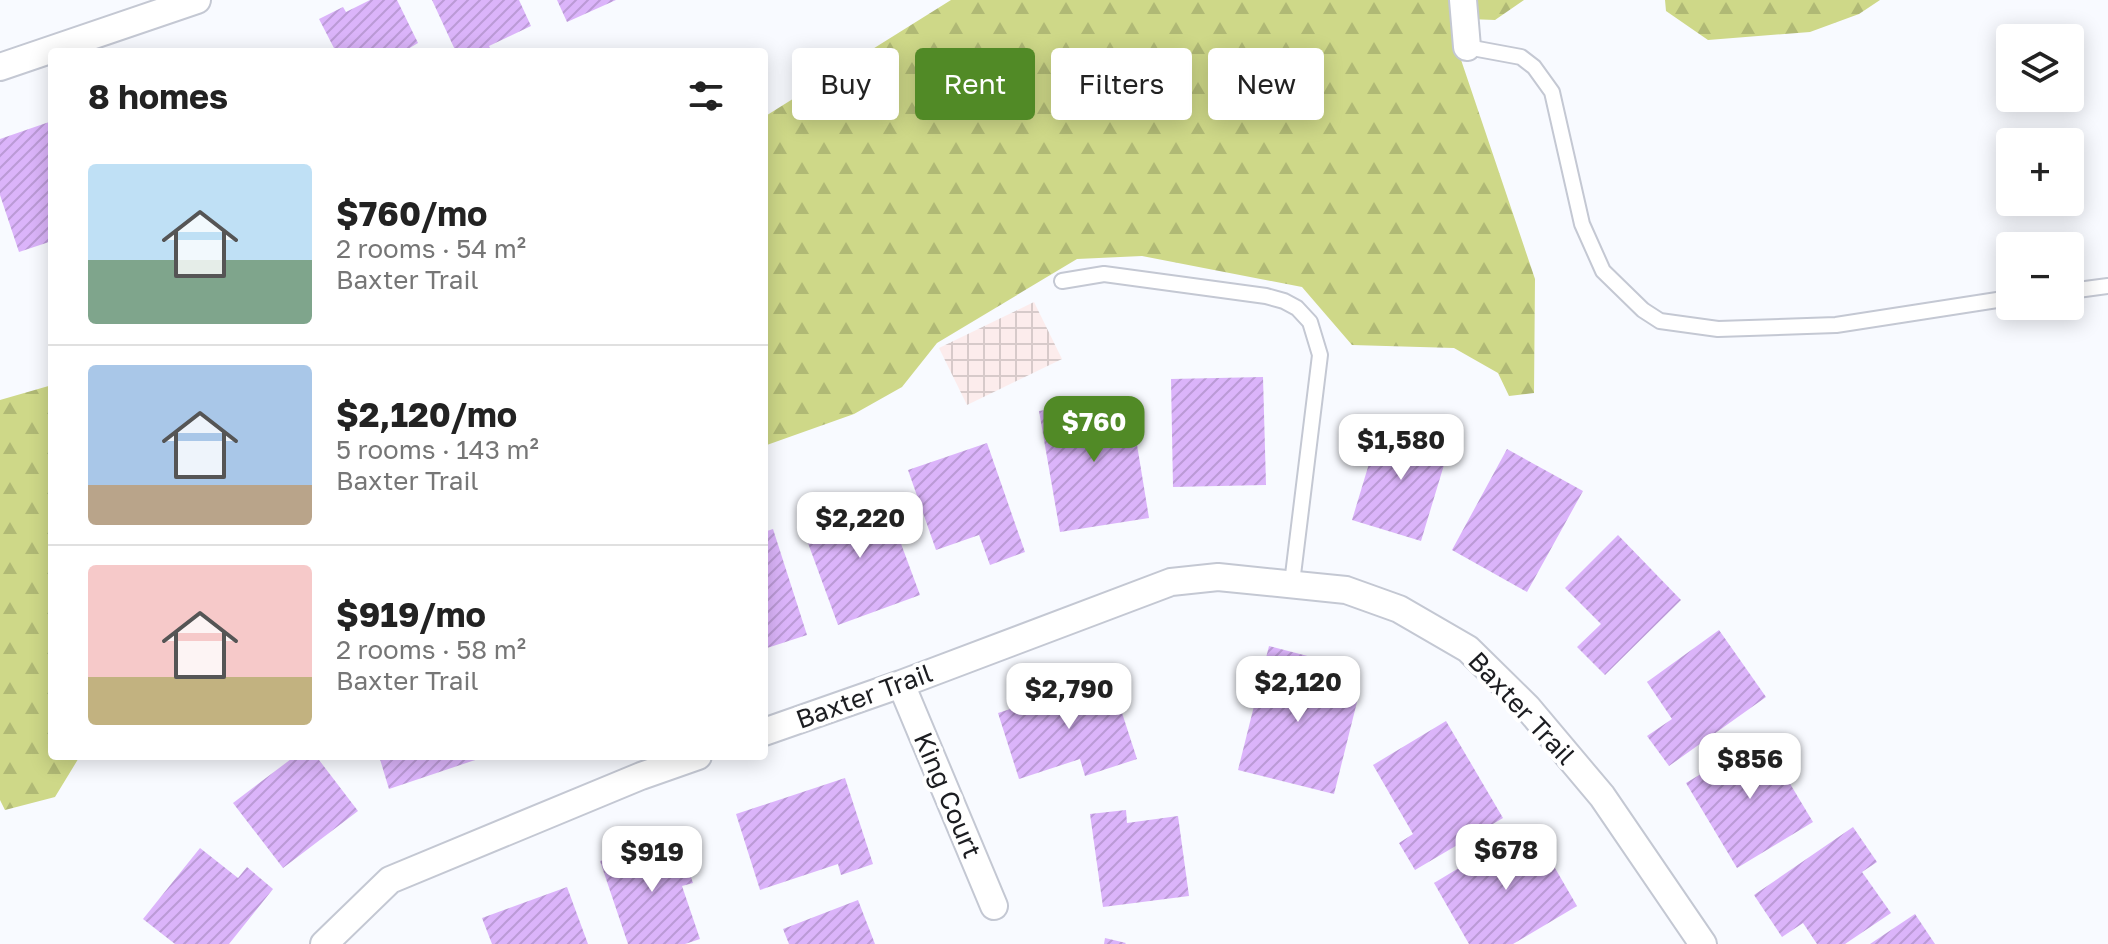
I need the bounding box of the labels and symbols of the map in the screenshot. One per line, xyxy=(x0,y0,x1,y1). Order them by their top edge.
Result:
pin: $760 xyxy=(1047,396,1141,464)
pin: $1,580 xyxy=(1336,414,1466,482)
pin: $2,220 xyxy=(795,492,925,560)
street label: Baxter Trail xyxy=(1462,645,1582,771)
pin: $2,120 xyxy=(1233,656,1363,724)
street label: Baxter Trail xyxy=(792,657,936,735)
pin: $2,790 xyxy=(1004,663,1134,731)
street label: King Court xyxy=(908,728,988,862)
pin: $856 xyxy=(1703,733,1797,801)
pin: $678 xyxy=(1459,824,1553,892)
pin: $919 xyxy=(605,826,699,894)

